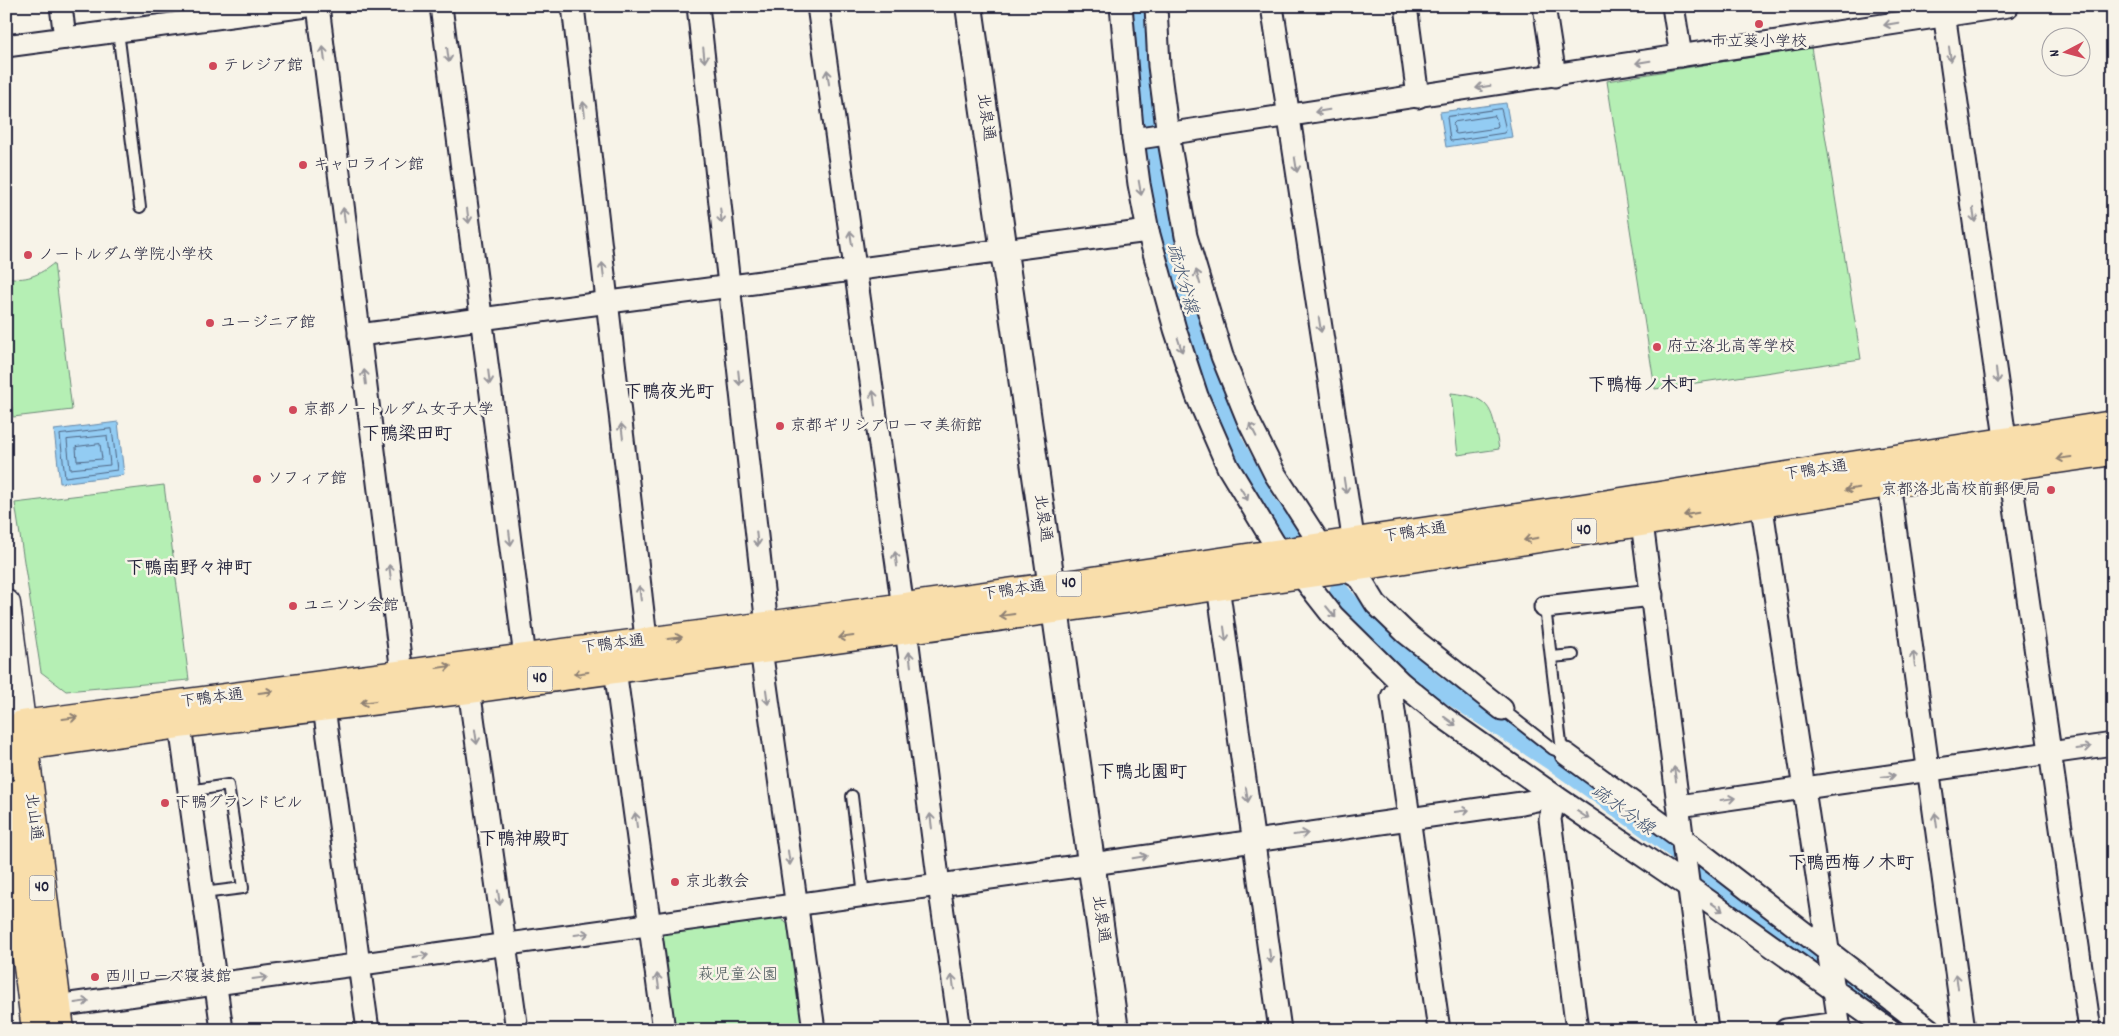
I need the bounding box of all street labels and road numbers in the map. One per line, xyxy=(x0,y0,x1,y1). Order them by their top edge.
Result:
street label: 北泉通 xyxy=(970,92,1000,142)
street label: 下鴨本通 xyxy=(1783,455,1849,487)
street label: 北泉通 xyxy=(1027,493,1057,543)
street label: 下鴨本通 xyxy=(1382,517,1448,549)
road number: 40 xyxy=(1572,518,1596,544)
road number: 40 xyxy=(1056,572,1082,596)
street label: 下鴨本通 xyxy=(981,575,1047,607)
street label: 下鴨本通 xyxy=(580,630,646,660)
road number: 40 xyxy=(528,666,552,692)
street label: 下鴨本通 xyxy=(179,684,245,714)
street label: 北山通 xyxy=(19,792,47,842)
road number: 40 xyxy=(30,876,54,900)
street label: 北泉通 xyxy=(1085,894,1115,944)

